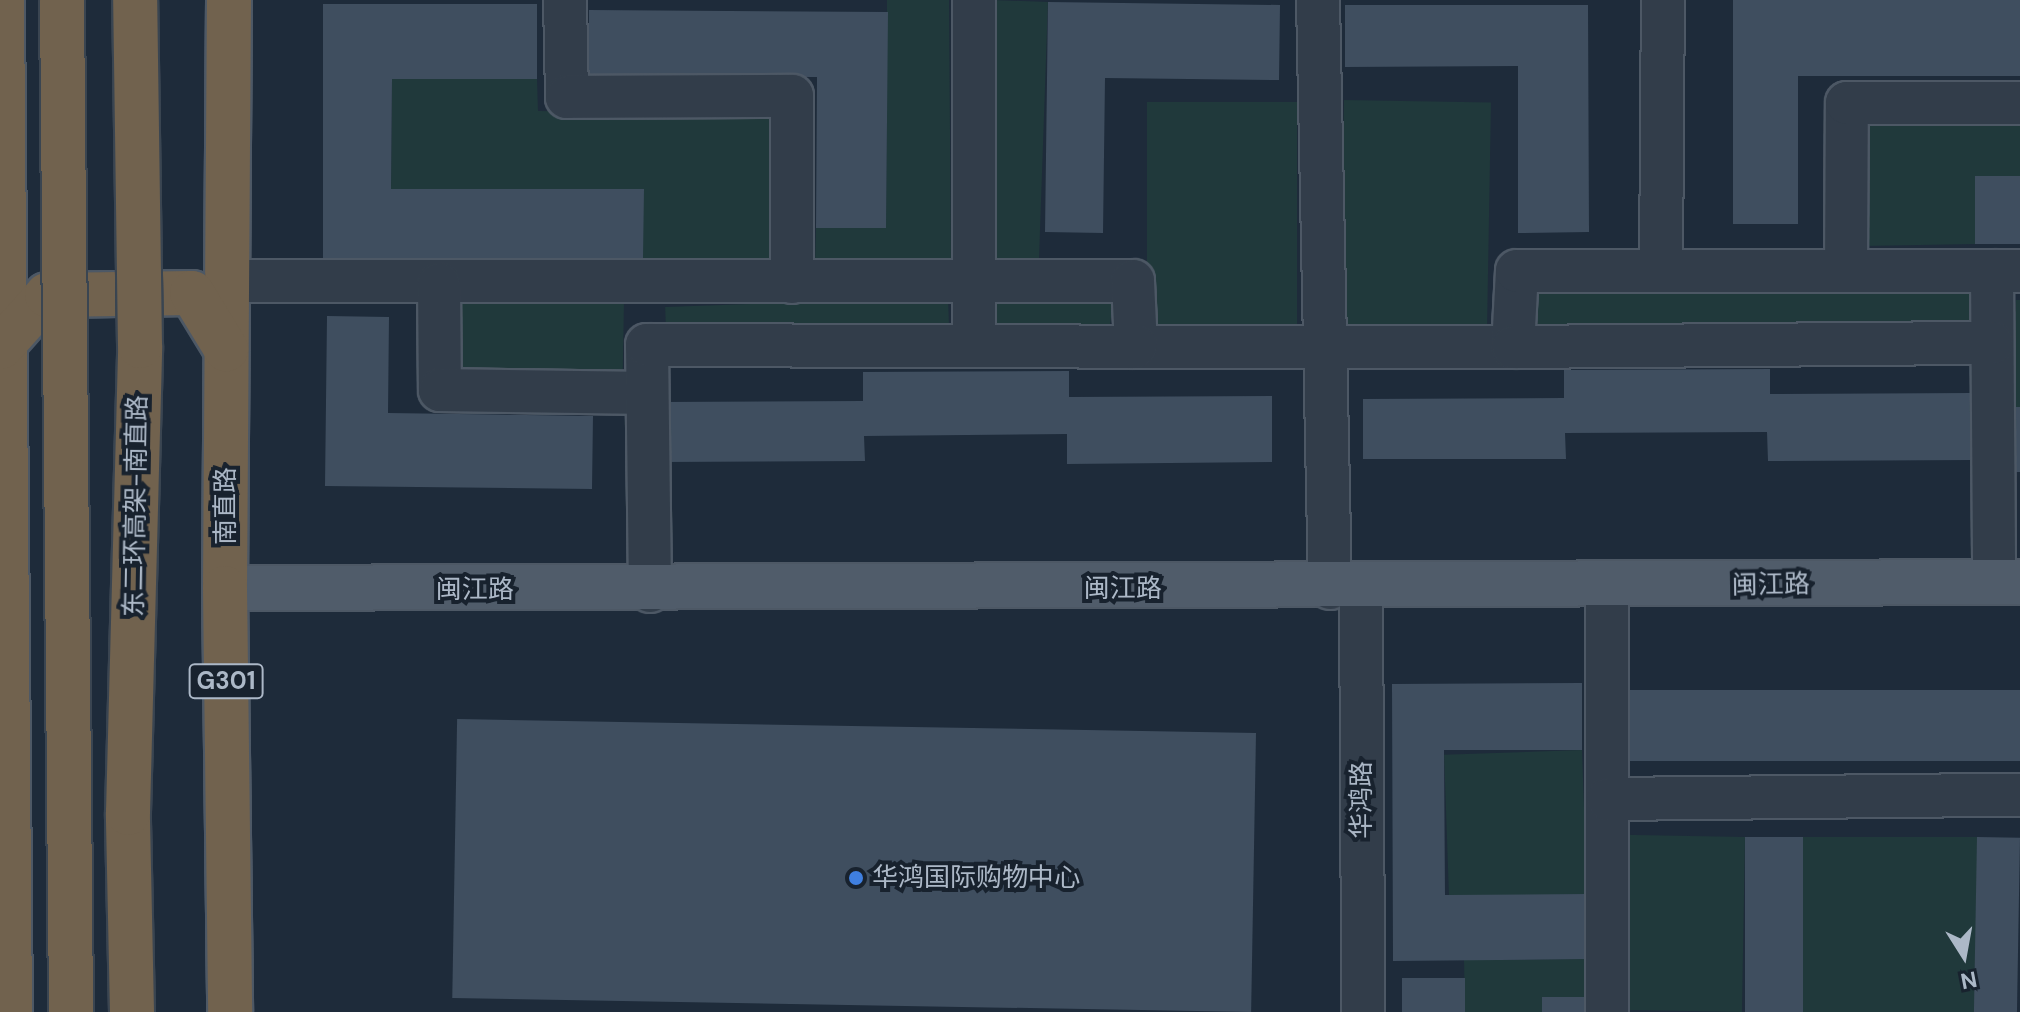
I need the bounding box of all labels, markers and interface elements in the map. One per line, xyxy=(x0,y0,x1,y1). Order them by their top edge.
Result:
street label: 东二环高架-南直路 xyxy=(118,395,154,617)
street label: 南直路 xyxy=(210,467,242,545)
street label: 闽江路 xyxy=(1732,569,1810,601)
street label: 闽江路 xyxy=(1084,573,1162,605)
street label: 闽江路 xyxy=(436,574,514,606)
road number: G301 xyxy=(188,661,264,701)
street label: 华鸿路 xyxy=(1346,761,1378,839)
place label: 华鸿国际购物中心 xyxy=(872,862,1080,894)
marker: 华鸿国际购物中心 xyxy=(847,869,865,887)
north arrow xyxy=(1924,916,2004,996)
text: N xyxy=(1958,964,1979,996)

